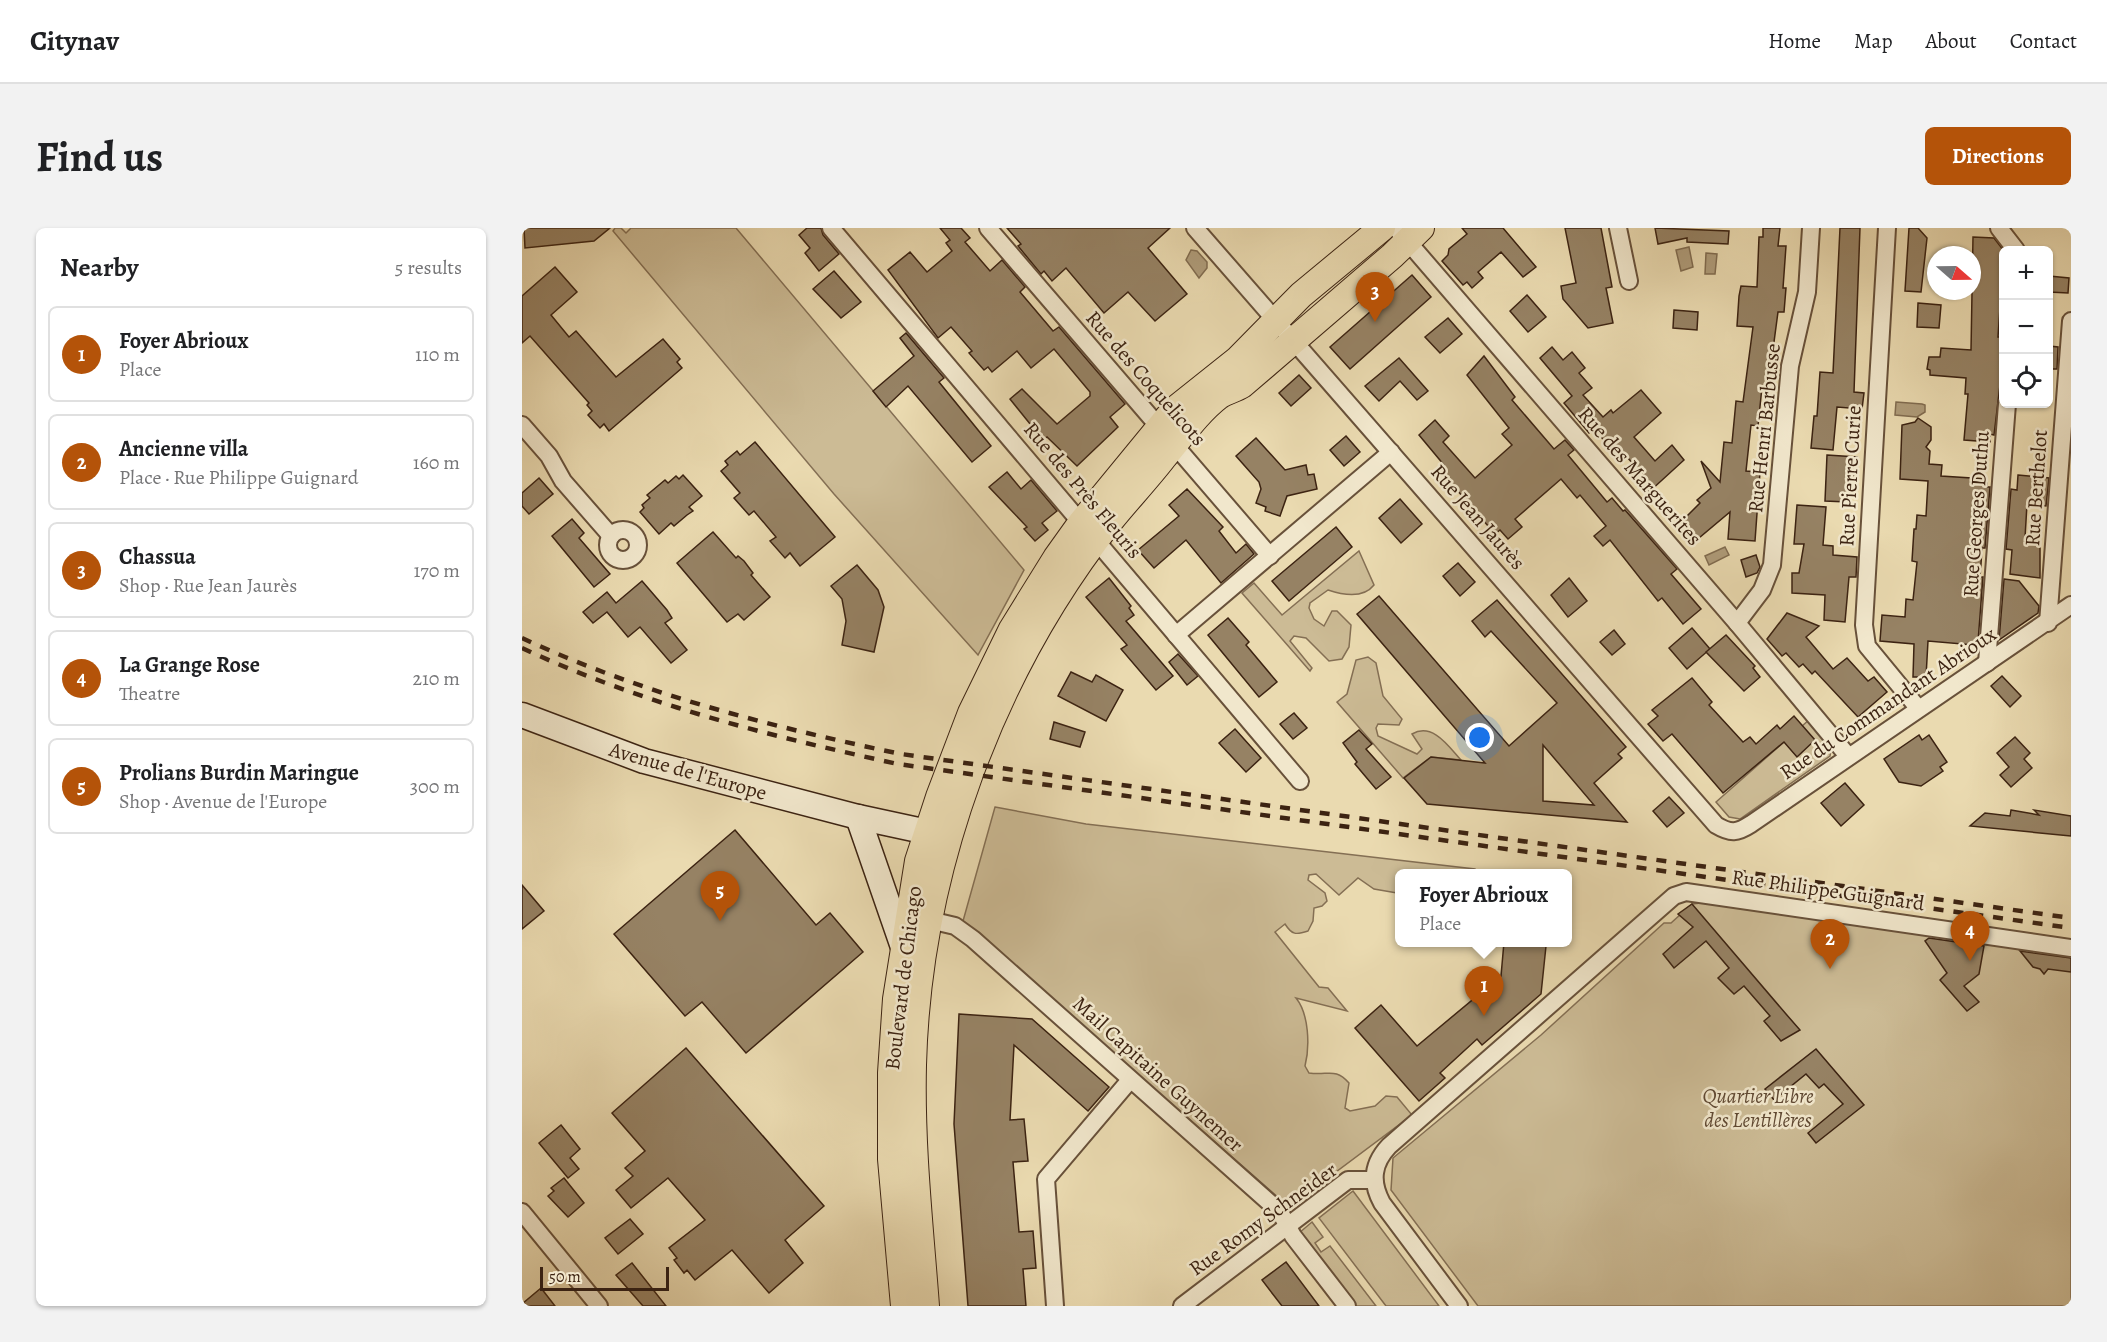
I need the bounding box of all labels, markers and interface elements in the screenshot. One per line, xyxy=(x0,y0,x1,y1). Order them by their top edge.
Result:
text: Citynav xyxy=(30,22,119,60)
text: Home xyxy=(1768,27,1821,55)
text: Map xyxy=(1854,27,1892,55)
text: About xyxy=(1925,27,1977,55)
text: Contact xyxy=(2010,27,2077,55)
button: Directions xyxy=(1925,127,2071,185)
text: Find us xyxy=(36,128,163,185)
north arrow xyxy=(1927,246,1981,300)
map controls xyxy=(1999,246,2053,408)
button: + xyxy=(1999,246,2053,300)
text: Nearby xyxy=(60,250,139,285)
text: 5 results xyxy=(395,254,462,281)
pin: 3 xyxy=(1356,272,1394,322)
button: − xyxy=(1999,300,2053,354)
street label: Rue des Coquelicots xyxy=(1079,304,1213,452)
text: Foyer Abrioux xyxy=(119,326,248,356)
text: 1 xyxy=(78,341,85,368)
text: 110 m xyxy=(415,341,460,368)
street label: Rue Henri Barbusse xyxy=(1741,342,1787,514)
button: locate xyxy=(1999,354,2053,408)
text: Place xyxy=(119,356,161,383)
street label: Rue des Marguerites xyxy=(1572,400,1708,552)
street label: Rue Pierre Curie xyxy=(1832,405,1868,547)
street label: Rue des Près Fleuris xyxy=(1017,416,1149,564)
street label: Rue Georges Duthu xyxy=(1956,429,1996,598)
street label: Rue Berthelot xyxy=(2018,429,2054,547)
text: Ancienne villa xyxy=(119,434,248,464)
text: 2 xyxy=(77,449,86,476)
text: 160 m xyxy=(413,449,460,476)
street label: Rue Jean Jaurès xyxy=(1424,458,1532,576)
text: Place · Rue Philippe Guignard xyxy=(119,464,358,491)
text: Chassua xyxy=(119,542,196,572)
text: 3 xyxy=(77,557,86,584)
text: 170 m xyxy=(414,557,460,584)
text: Shop · Rue Jean Jaurès xyxy=(119,572,297,599)
street label: Rue du Commandant Abrioux xyxy=(1774,620,2002,786)
text: La Grange Rose xyxy=(119,650,260,680)
text: 4 xyxy=(77,665,86,692)
text: 210 m xyxy=(412,665,460,692)
text: Theatre xyxy=(119,680,180,707)
your location xyxy=(1465,723,1494,752)
street label: Avenue de l'Europe xyxy=(605,735,770,807)
text: Prolians Burdin Maringue xyxy=(119,758,359,788)
text: 5 xyxy=(77,773,86,800)
text: 300 m xyxy=(410,773,460,800)
text: Shop · Avenue de l'Europe xyxy=(119,788,327,815)
street label: Rue Philippe Guignard xyxy=(1730,863,1927,917)
popup xyxy=(1395,869,1572,947)
pin: 5 xyxy=(700,872,740,921)
text: Foyer Abrioux xyxy=(1419,880,1548,910)
street label: Boulevard de Chicago xyxy=(878,884,928,1072)
text: Place xyxy=(1419,910,1461,937)
pin: 4 xyxy=(1950,912,1990,961)
pin: 2 xyxy=(1810,920,1850,969)
pin: 1 xyxy=(1464,966,1504,1016)
street label: Mail Capitaine Guynemer xyxy=(1067,990,1249,1158)
park label: Quartier Libre des Lentillères xyxy=(1703,1082,1814,1134)
street label: Rue Romy Schneider xyxy=(1183,1156,1343,1282)
scale bar xyxy=(540,1264,669,1292)
text: 50 m xyxy=(549,1266,581,1288)

